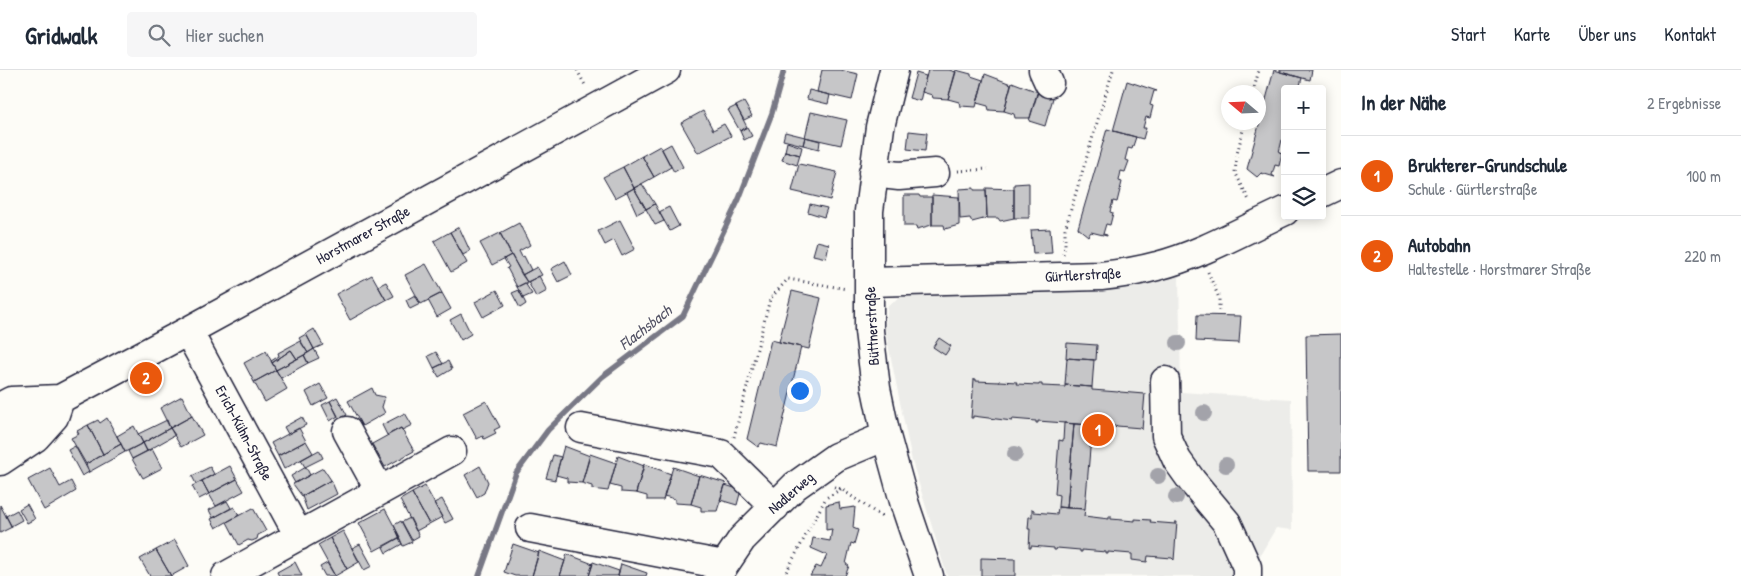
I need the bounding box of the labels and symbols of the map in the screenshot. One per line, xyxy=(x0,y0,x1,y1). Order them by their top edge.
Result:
north arrow xyxy=(1221,85,1266,130)
street label: Horstmarer Straße xyxy=(312,200,414,269)
street label: Gürtlerstraße xyxy=(1044,262,1122,287)
street label: Büttnerstraße xyxy=(859,286,884,366)
water label: Flachsbach xyxy=(614,299,677,355)
pin: 2 xyxy=(130,359,162,397)
your location xyxy=(787,378,813,404)
street label: Erich-Kühn-Straße xyxy=(211,382,278,484)
pin: 1 xyxy=(1082,411,1114,449)
street label: Nadlerweg xyxy=(763,466,819,519)

